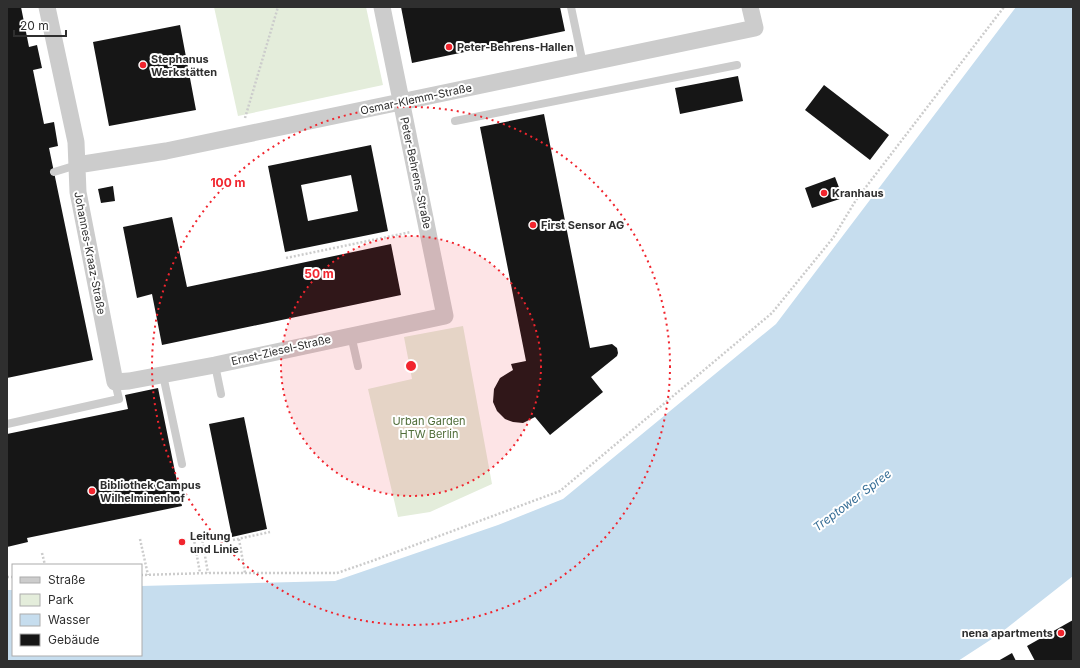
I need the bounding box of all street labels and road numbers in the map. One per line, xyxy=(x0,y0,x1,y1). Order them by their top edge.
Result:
street label: Osmar-Klemm-Straße xyxy=(359,80,473,118)
street label: Peter-Behrens-Straße xyxy=(397,116,435,230)
street label: Johannes-Kraaz-Straße xyxy=(71,190,109,316)
street label: Ernst-Ziesel-Straße xyxy=(230,332,332,368)

